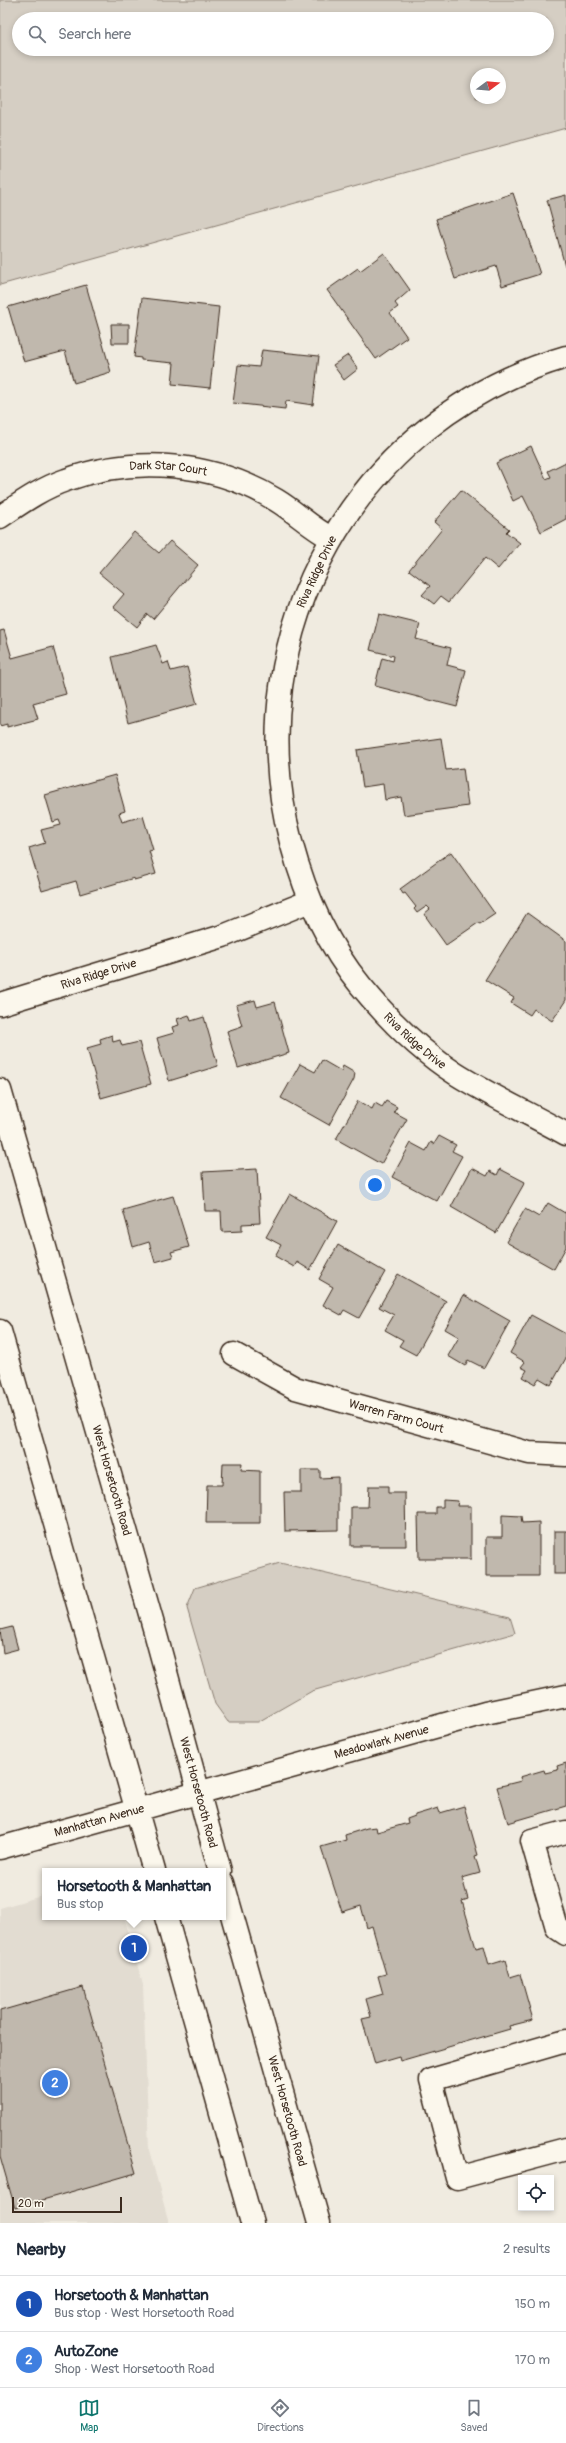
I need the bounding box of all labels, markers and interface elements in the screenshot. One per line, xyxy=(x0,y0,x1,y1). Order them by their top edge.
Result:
search box xyxy=(12,12,554,56)
icon: search xyxy=(26,23,48,45)
text: Search here xyxy=(58,25,131,44)
north arrow xyxy=(470,68,506,104)
street label: Dark Star Court xyxy=(129,458,209,479)
street label: Riva Ridge Drive xyxy=(294,533,340,611)
street label: Riva Ridge Drive xyxy=(59,955,138,993)
street label: Riva Ridge Drive xyxy=(381,1009,449,1072)
your location xyxy=(365,1175,385,1195)
street label: Warren Farm Court xyxy=(347,1396,446,1437)
street label: West Horsetooth Road xyxy=(89,1423,135,1537)
street label: Meadowlark Avenue xyxy=(332,1721,431,1762)
street label: West Horsetooth Road xyxy=(176,1735,221,1850)
street label: Manhattan Avenue xyxy=(53,1801,146,1840)
popup xyxy=(42,1868,226,1920)
text: Horsetooth & Manhattan xyxy=(57,1877,211,1896)
text: Bus stop xyxy=(57,1896,104,1912)
pin: 1 xyxy=(121,1933,147,1963)
street label: West Horsetooth Road xyxy=(265,2054,310,2168)
pin: 2 xyxy=(42,2068,68,2098)
map controls xyxy=(518,2175,554,2211)
button: locate xyxy=(518,2175,554,2211)
scale bar xyxy=(12,2195,122,2214)
text: 20 m xyxy=(18,2197,44,2210)
text: Nearby xyxy=(16,2239,65,2260)
text: 2 results xyxy=(503,2241,550,2257)
text: Horsetooth & Manhattan xyxy=(54,2286,209,2305)
text: 1 xyxy=(26,2296,32,2312)
text: 150 m xyxy=(515,2296,550,2312)
text: Bus stop · West Horsetooth Road xyxy=(54,2305,234,2321)
text: AutoZone xyxy=(54,2342,118,2361)
text: 2 xyxy=(25,2352,33,2368)
text: 170 m xyxy=(515,2352,550,2368)
text: Shop · West Horsetooth Road xyxy=(54,2361,215,2377)
tab: Map xyxy=(78,2397,100,2434)
tab: Directions xyxy=(257,2397,304,2434)
tab: Saved xyxy=(460,2397,488,2434)

